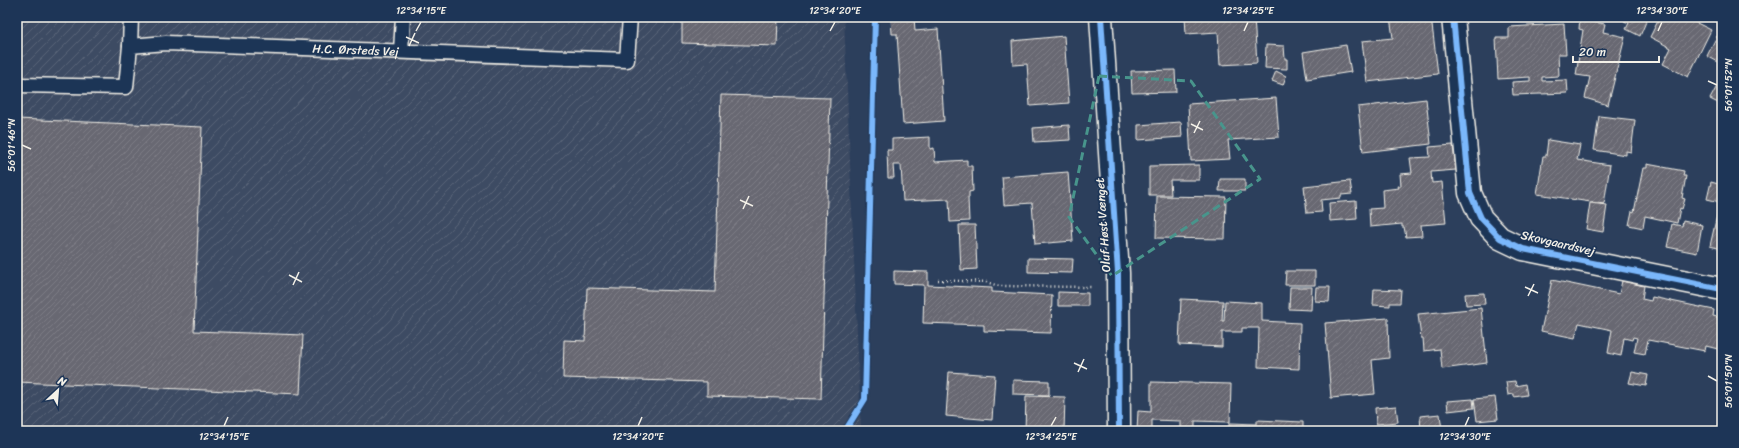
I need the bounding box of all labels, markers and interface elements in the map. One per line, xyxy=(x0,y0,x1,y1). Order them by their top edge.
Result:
text: 12°34'15"E xyxy=(396,2,447,20)
text: 12°34'20"E xyxy=(809,2,862,20)
text: 12°34'25"E xyxy=(1222,2,1275,20)
text: 12°34'30"E xyxy=(1636,2,1689,20)
street label: H.C. Ørsteds Vej xyxy=(312,37,400,63)
scale bar xyxy=(1573,38,1659,64)
text: 20 m xyxy=(1579,41,1606,63)
text: 56°01'52"N xyxy=(1720,58,1738,112)
text: 56°01'46"N xyxy=(3,118,21,172)
street label: Oluf Høst Vænget xyxy=(1089,177,1117,273)
street label: Skovgaardsvej xyxy=(1519,224,1597,262)
text: 56°01'50"N xyxy=(1720,354,1738,408)
north arrow xyxy=(38,370,78,410)
text: N xyxy=(54,371,70,392)
text: 12°34'15"E xyxy=(199,428,250,446)
text: 12°34'20"E xyxy=(612,428,665,446)
text: 12°34'25"E xyxy=(1025,428,1078,446)
text: 12°34'30"E xyxy=(1439,428,1492,446)

